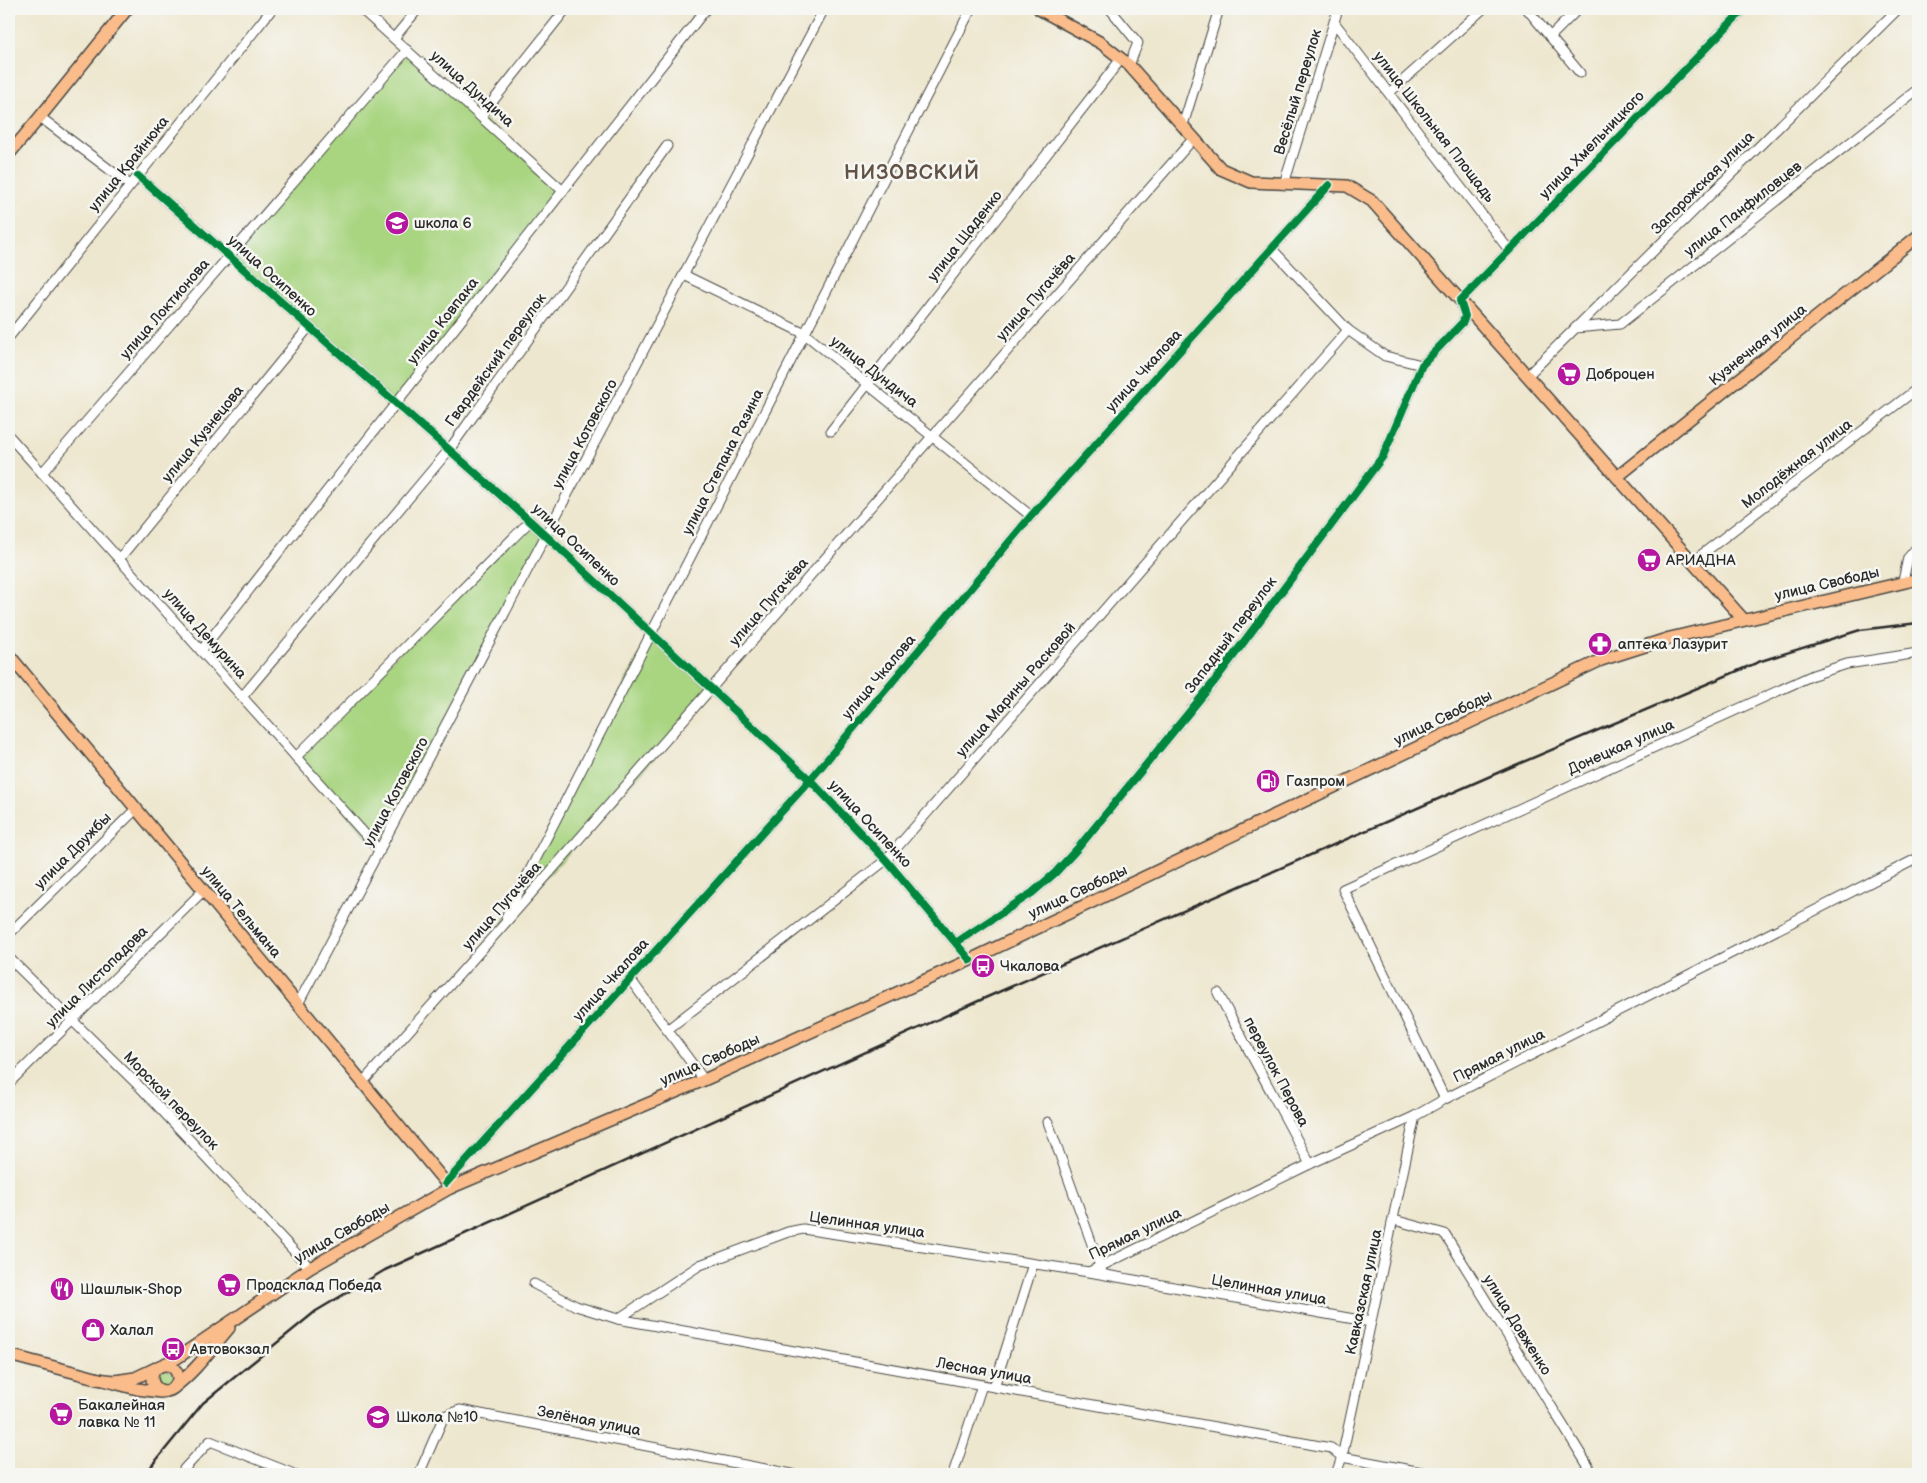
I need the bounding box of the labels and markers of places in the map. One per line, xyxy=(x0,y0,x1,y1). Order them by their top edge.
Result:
school or university icon: школа 6 xyxy=(384,210,410,236)
place label: школа 6 xyxy=(414,214,472,233)
supermarket icon: Доброцен xyxy=(1556,361,1582,387)
place label: Доброцен xyxy=(1586,365,1655,384)
supermarket icon: АРИАДНА xyxy=(1636,547,1662,573)
place label: АРИАДНА xyxy=(1665,551,1737,570)
pharmacy icon: аптека Лазурит xyxy=(1587,631,1613,657)
place label: аптека Лазурит xyxy=(1618,635,1728,654)
fuel station icon: Газпром xyxy=(1255,768,1281,794)
place label: Газпром xyxy=(1286,772,1345,791)
bus stop icon: Чкалова xyxy=(970,953,996,979)
place label: Чкалова xyxy=(1000,957,1060,976)
supermarket icon: Продсклад Победа xyxy=(216,1272,242,1298)
restaurant icon: Шашлык-Shop xyxy=(49,1276,75,1302)
place label: Продсклад Победа xyxy=(246,1276,382,1295)
place label: Шашлык-Shop xyxy=(80,1280,183,1299)
shop icon: Халал xyxy=(80,1317,106,1343)
place label: Халал xyxy=(110,1321,154,1340)
bus stop icon: Автовокзал xyxy=(160,1336,186,1362)
place label: Автовокзал xyxy=(189,1340,270,1359)
place label: Бакалейная лавка № 11 xyxy=(78,1396,165,1432)
supermarket icon: Бакалейная лавка № 11 xyxy=(48,1401,74,1427)
school or university icon: Школа №10 xyxy=(365,1404,391,1430)
place label: Школа №10 xyxy=(396,1408,478,1427)

